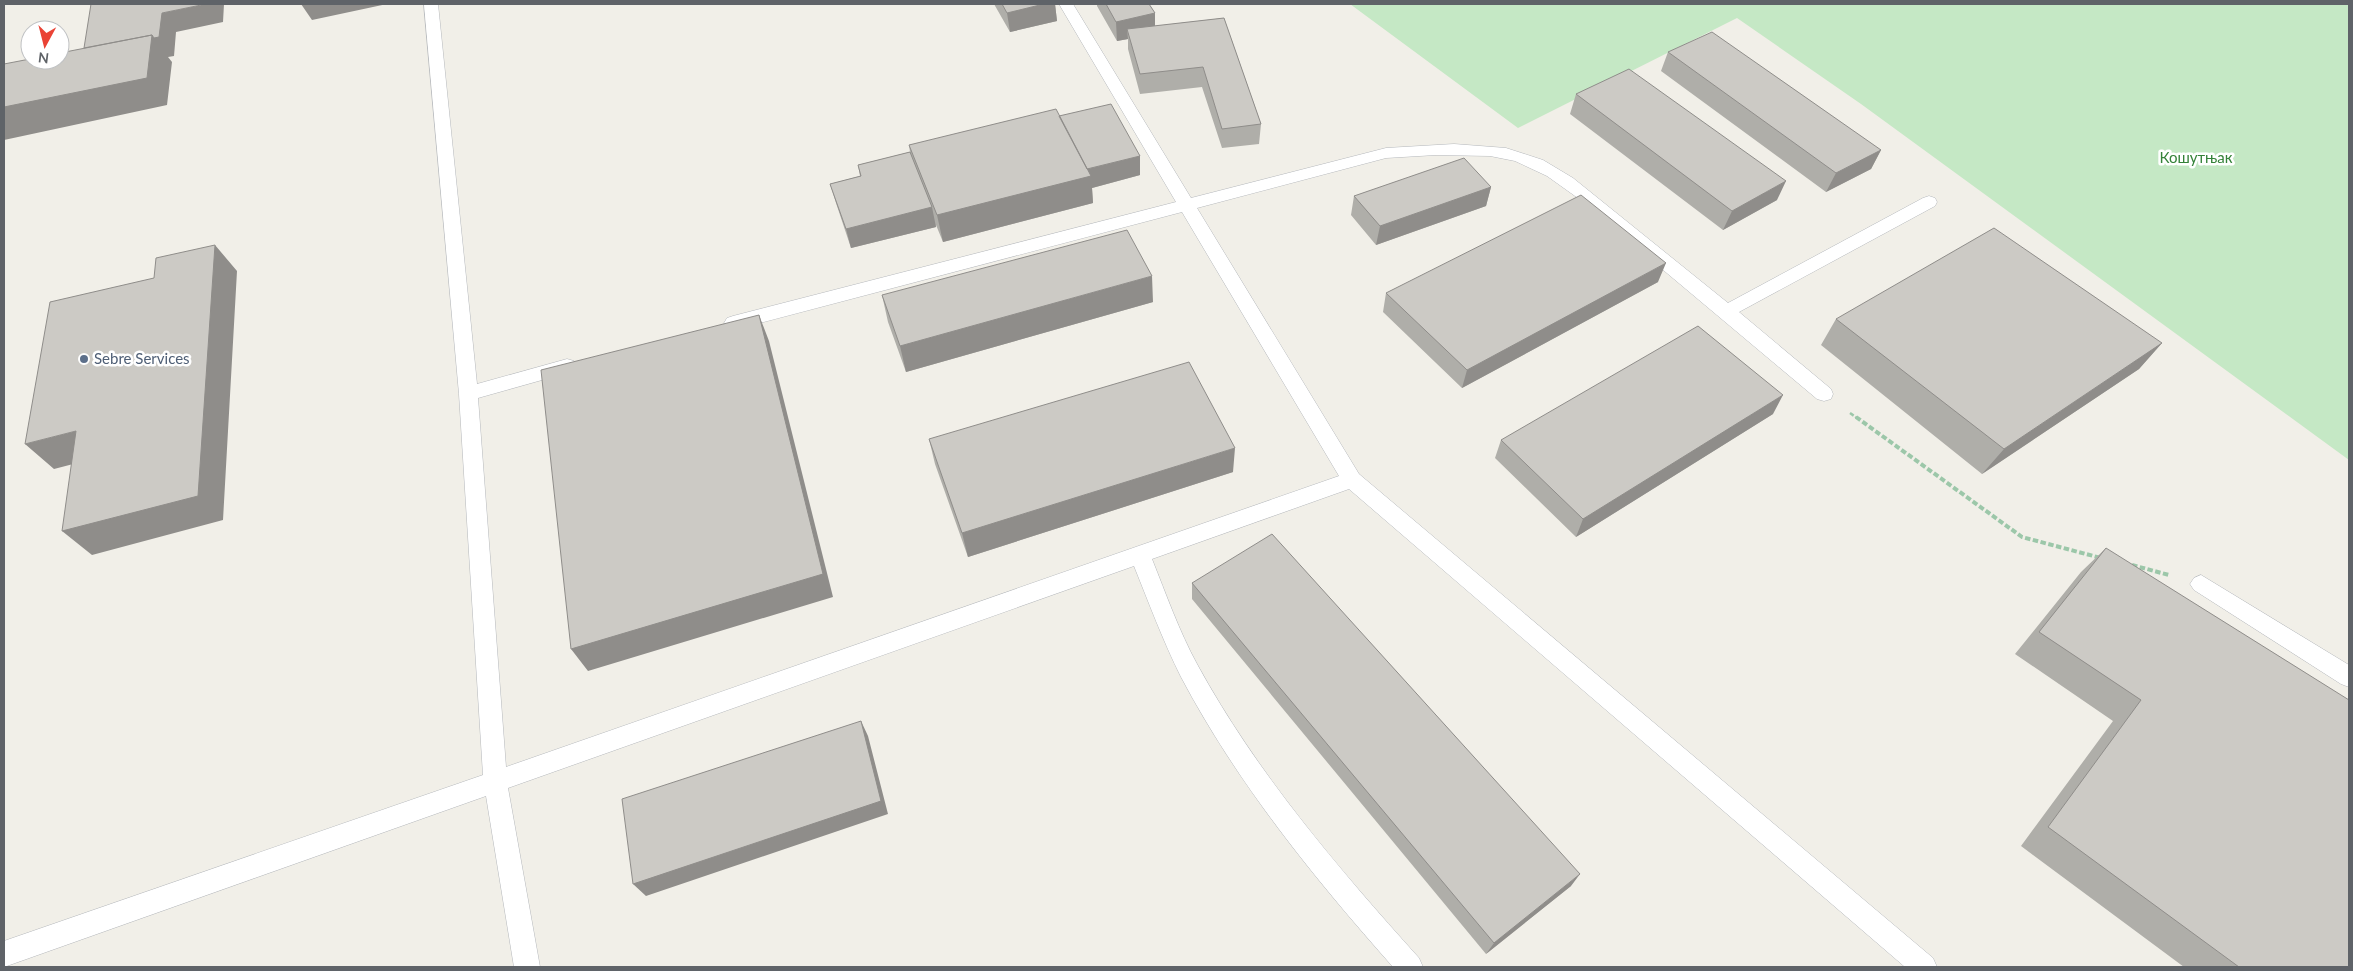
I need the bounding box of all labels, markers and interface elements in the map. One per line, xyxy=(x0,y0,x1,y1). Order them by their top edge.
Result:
north arrow xyxy=(20,20,70,70)
text: N xyxy=(37,49,50,67)
park label: Кошутњак xyxy=(2159,148,2233,166)
place label: Sebre Services xyxy=(94,349,190,367)
marker: Sebre Services xyxy=(78,353,90,365)

